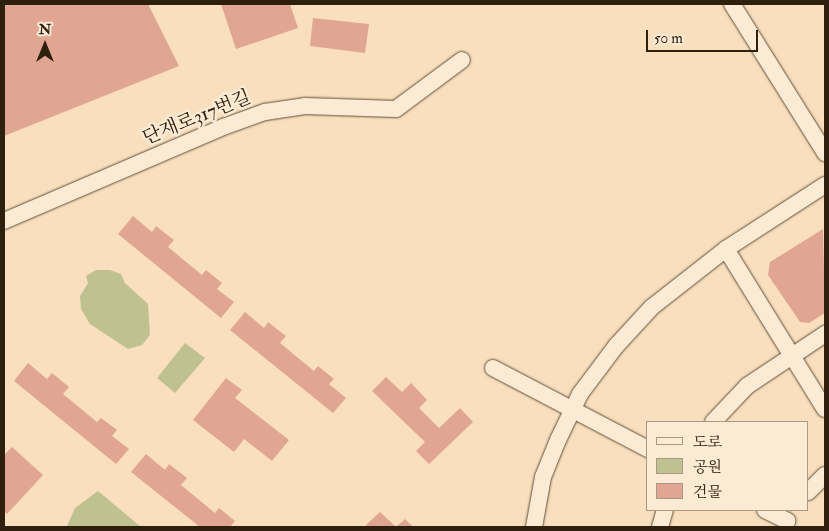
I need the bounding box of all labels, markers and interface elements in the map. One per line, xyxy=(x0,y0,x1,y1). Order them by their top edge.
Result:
north arrow xyxy=(20,20,70,70)
scale bar xyxy=(649,20,762,52)
text: N xyxy=(39,21,51,38)
text: 50 m xyxy=(654,29,683,48)
street label: 단재로317번길 xyxy=(140,86,254,150)
legend xyxy=(646,421,809,511)
text: 도로 xyxy=(693,433,722,452)
text: 공원 xyxy=(693,458,722,477)
text: 건물 xyxy=(693,483,722,502)

